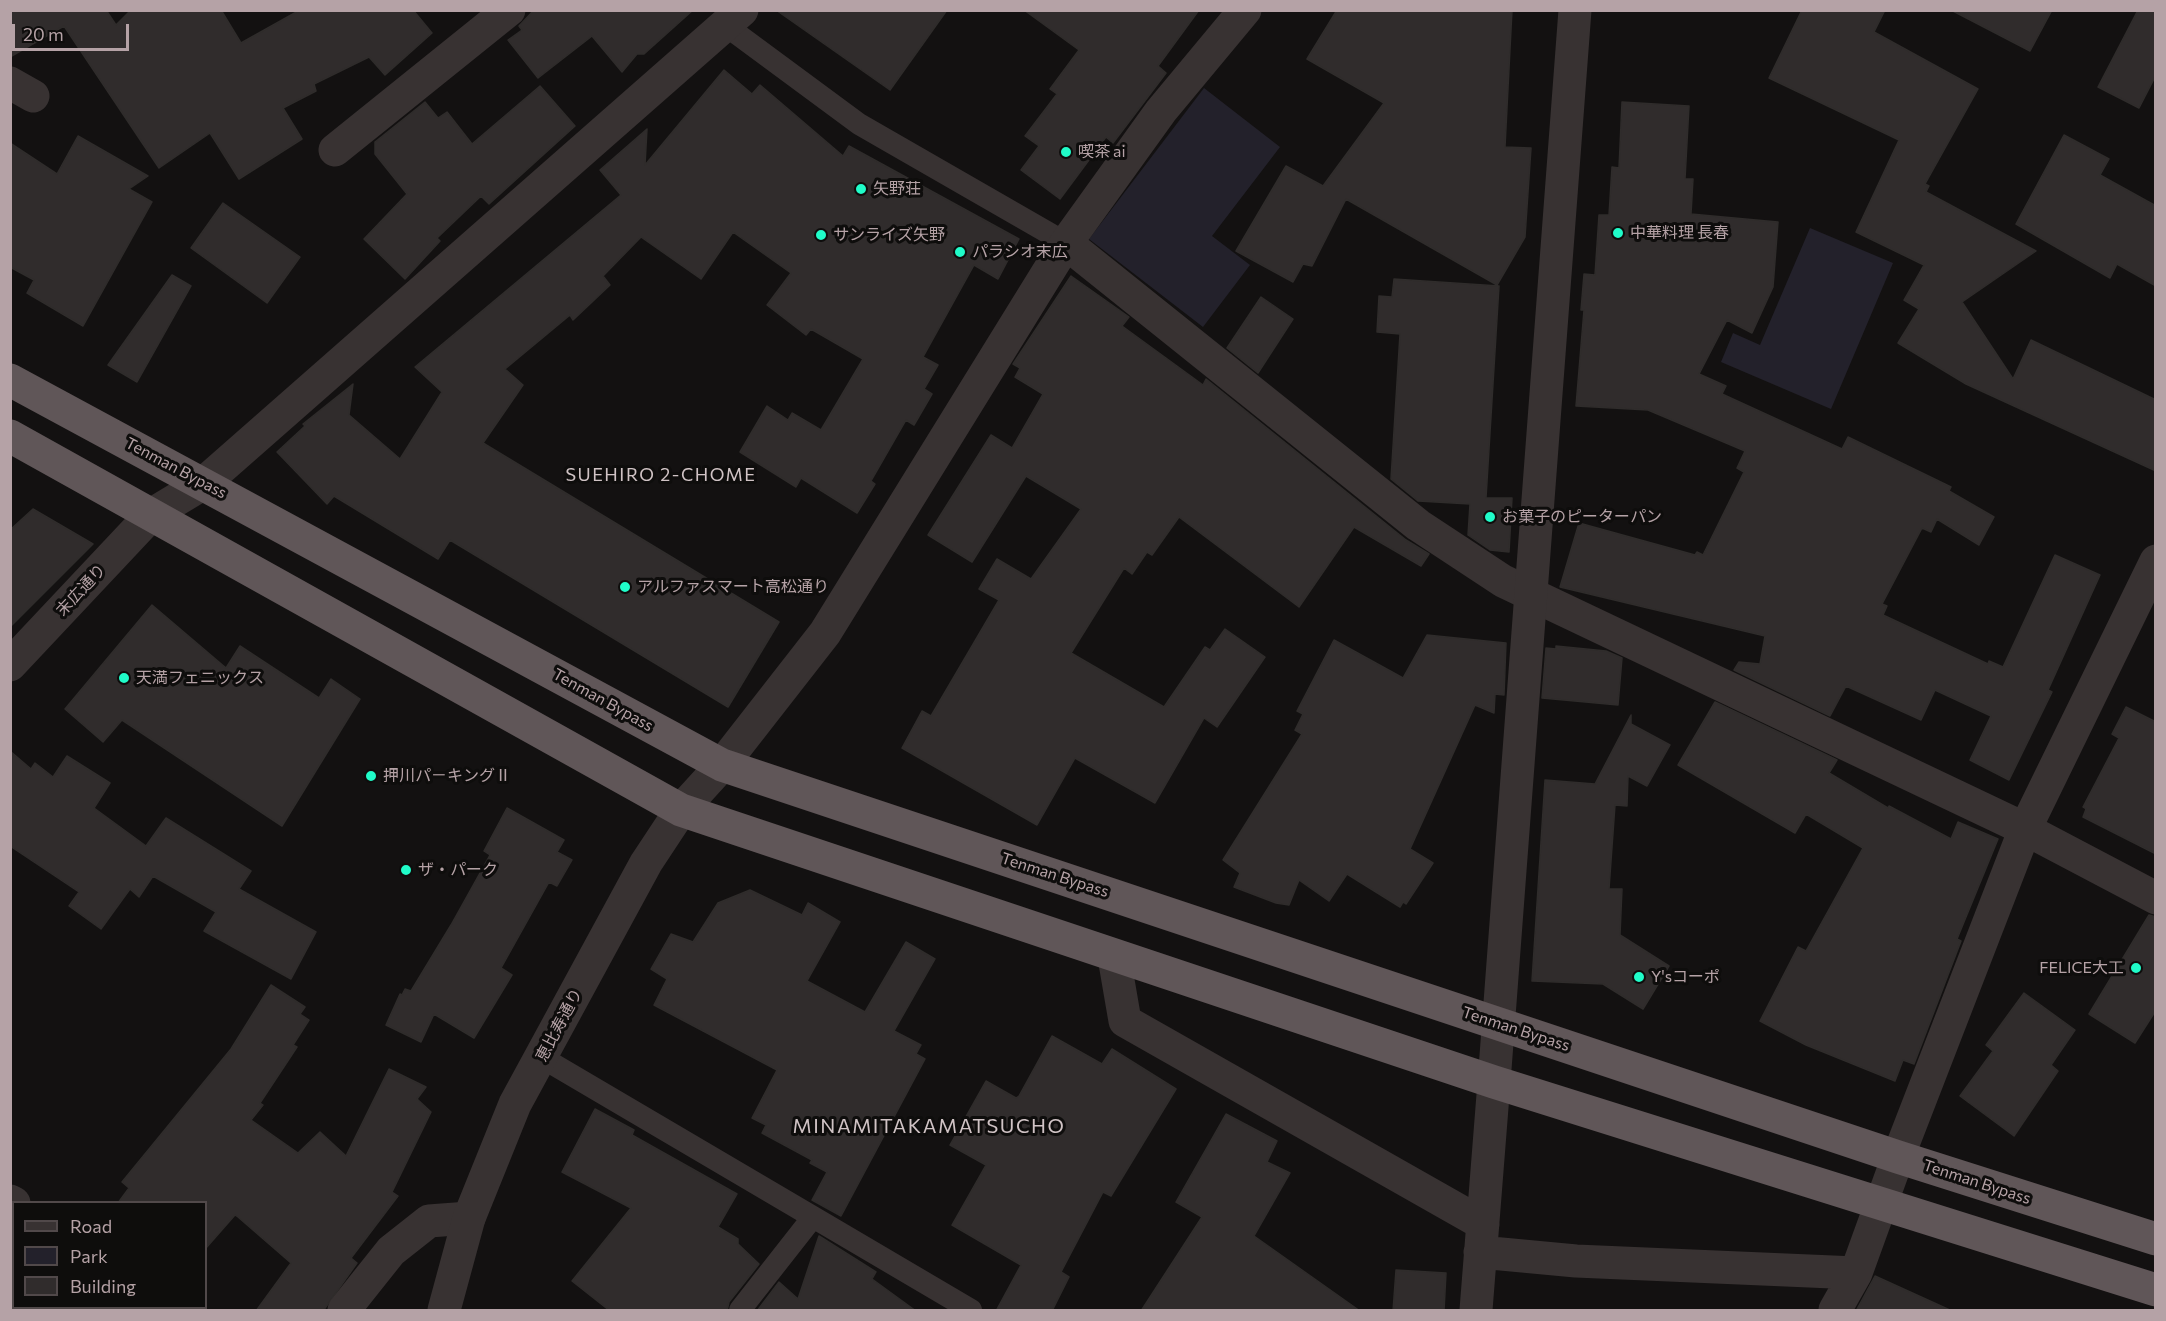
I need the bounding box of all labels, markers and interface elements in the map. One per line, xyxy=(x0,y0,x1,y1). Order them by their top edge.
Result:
scale bar xyxy=(15,12,132,50)
text: 20 m xyxy=(23,23,64,45)
place label: 喫茶 ai xyxy=(1078,142,1126,162)
marker: 喫茶 ai xyxy=(1059,145,1073,159)
place label: 矢野荘 xyxy=(873,179,921,199)
marker: 矢野荘 xyxy=(854,182,868,196)
place label: 中華料理 長春 xyxy=(1630,223,1729,243)
place label: サンライズ矢野 xyxy=(833,225,945,245)
marker: 中華料理 長春 xyxy=(1611,226,1625,240)
marker: サンライズ矢野 xyxy=(814,228,828,242)
place label: パラシオ末広 xyxy=(972,242,1068,262)
marker: パラシオ末広 xyxy=(953,245,967,259)
street label: Tenman Bypass xyxy=(122,433,230,503)
district label: SUEHIRO 2-CHOME xyxy=(565,464,757,486)
place label: お菓子のピーターパン xyxy=(1502,507,1662,527)
marker: お菓子のピーターパン xyxy=(1483,510,1497,524)
street label: 末広通り xyxy=(52,560,110,620)
place label: アルファスマート高松通り xyxy=(637,577,829,597)
marker: アルファスマート高松通り xyxy=(618,580,632,594)
street label: Tenman Bypass xyxy=(549,664,657,736)
place label: 天満フェニックス xyxy=(136,668,264,688)
marker: 天満フェニックス xyxy=(117,671,131,685)
place label: 押川パ－キングⅡ xyxy=(383,766,511,786)
marker: 押川パ－キングⅡ xyxy=(364,769,378,783)
street label: Tenman Bypass xyxy=(999,849,1111,901)
place label: ザ・パーク xyxy=(418,860,498,880)
marker: ザ・パーク xyxy=(399,863,413,877)
place label: FELICE大工 xyxy=(2039,958,2124,978)
marker: FELICE大工 xyxy=(2129,961,2143,975)
place label: Y'sコーポ xyxy=(1651,967,1720,987)
marker: Y'sコーポ xyxy=(1632,970,1646,984)
street label: 恵比寿通り xyxy=(532,985,586,1065)
street label: Tenman Bypass xyxy=(1460,1003,1572,1055)
district label: MINAMITAKAMATSUCHO xyxy=(793,1114,1065,1138)
street label: Tenman Bypass xyxy=(1921,1156,2033,1208)
legend xyxy=(12,1201,207,1309)
text: Road xyxy=(70,1215,112,1237)
text: Park xyxy=(70,1245,108,1267)
text: Building xyxy=(70,1275,136,1297)

